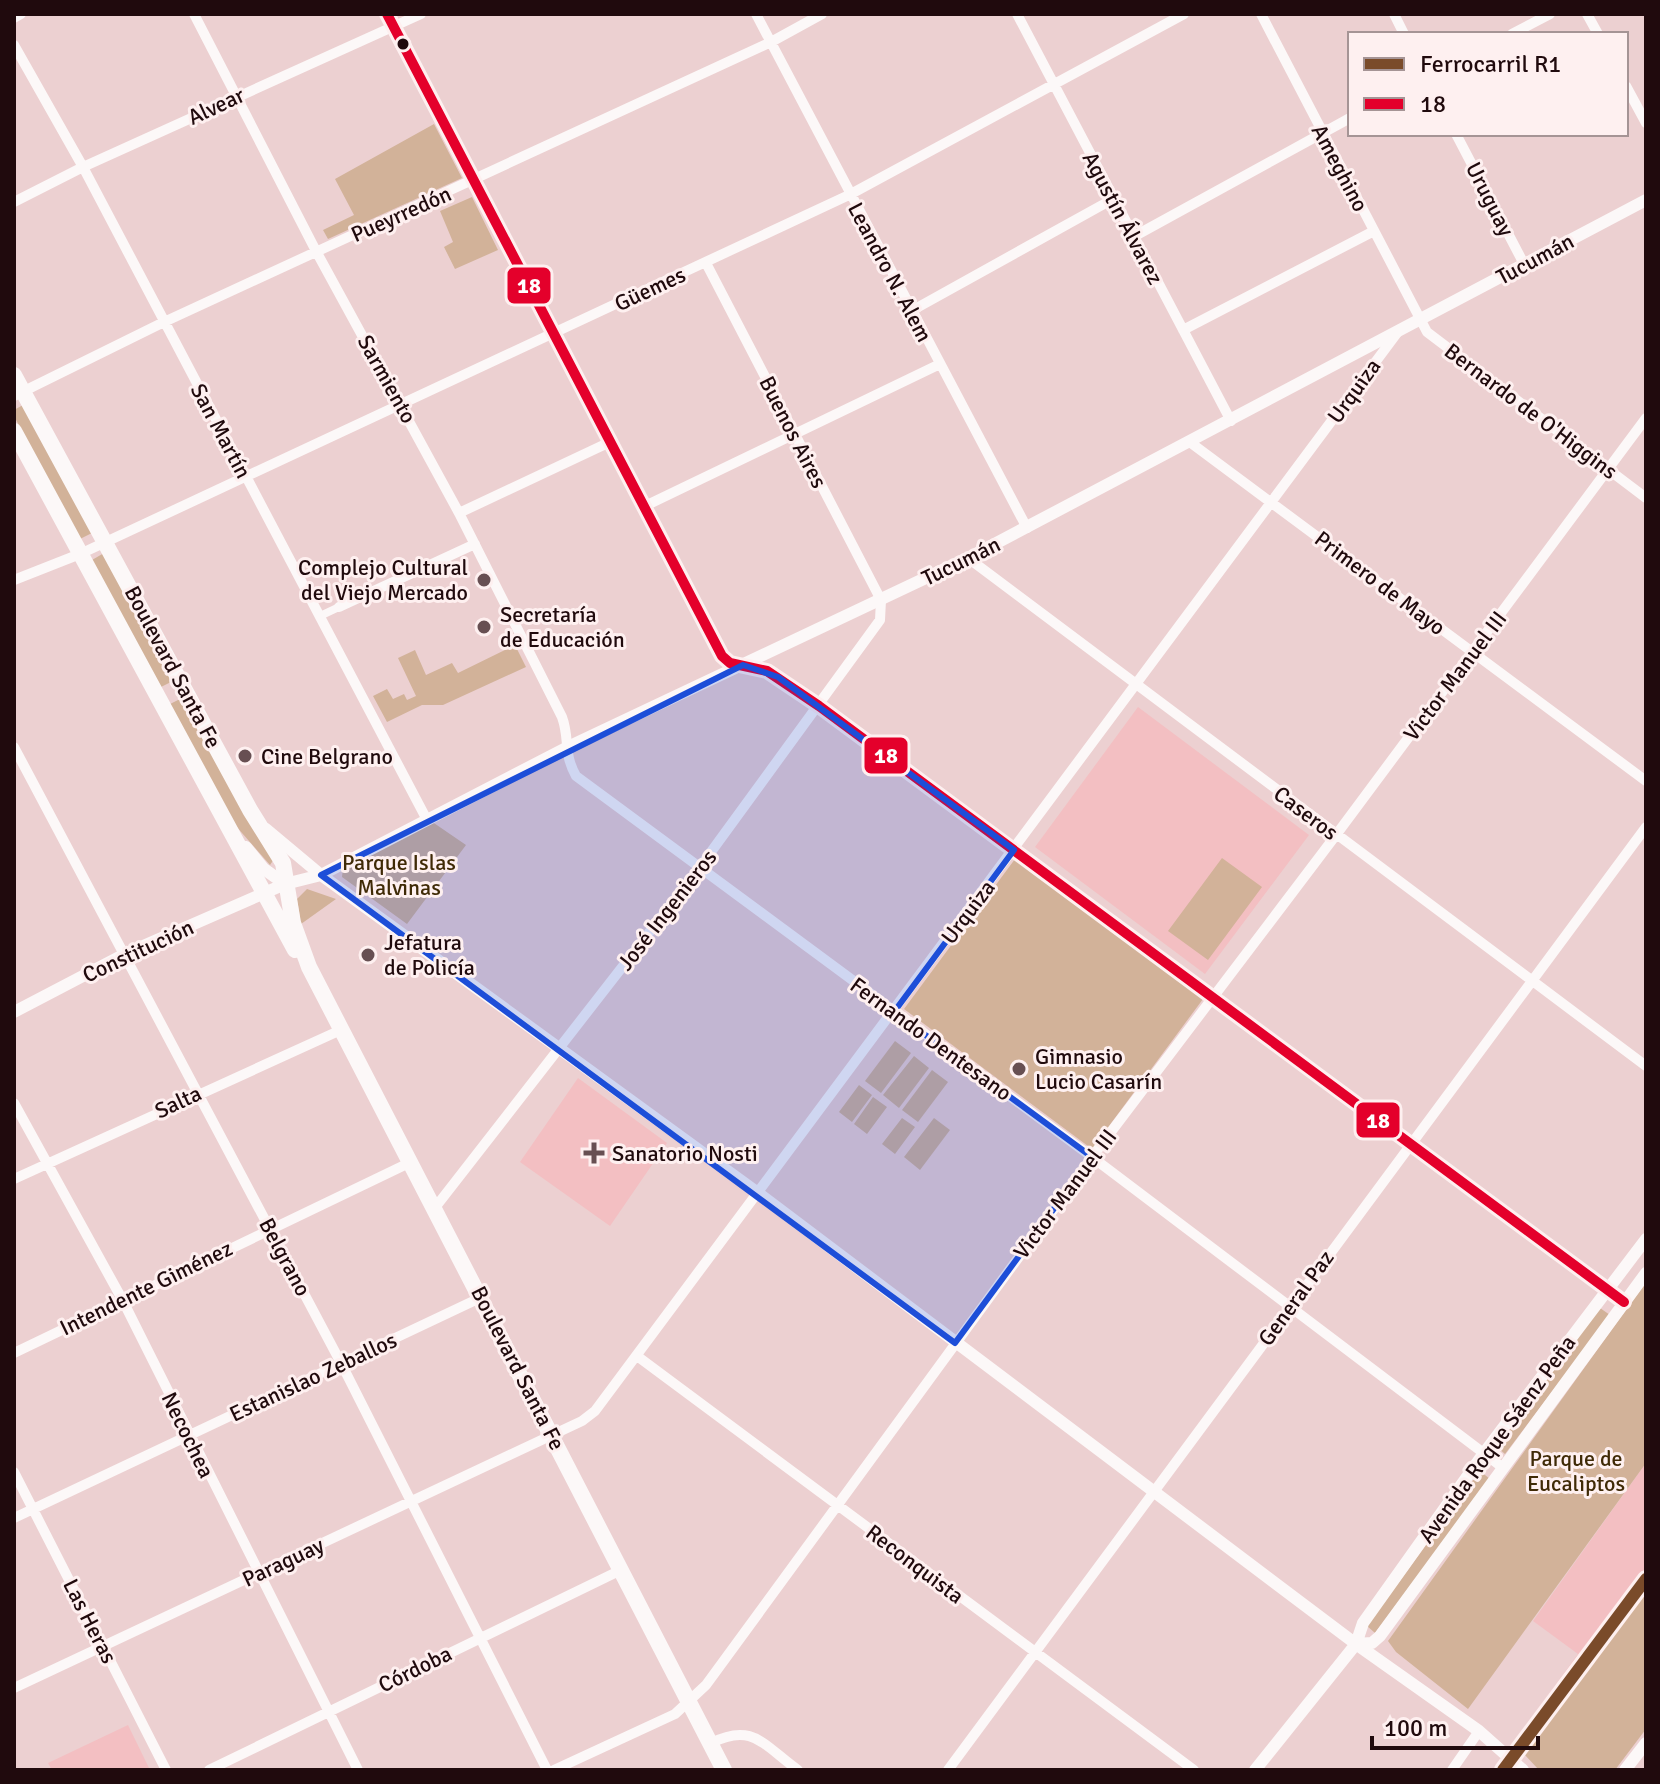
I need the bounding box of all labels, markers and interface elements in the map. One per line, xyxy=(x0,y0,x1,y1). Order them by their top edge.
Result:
legend xyxy=(1348,32,1628,136)
unlabelled marker xyxy=(395,36,411,52)
text: Ferrocarril R1 xyxy=(1420,49,1561,79)
street label: Alvear xyxy=(183,81,249,131)
text: 18 xyxy=(1420,89,1446,119)
street label: Ameghino xyxy=(1306,120,1374,216)
street label: Agustín Álvarez xyxy=(1077,147,1169,289)
street label: Uruguay xyxy=(1460,157,1520,241)
street label: Pueyrredón xyxy=(347,180,455,248)
street label: Leandro N. Alem xyxy=(842,198,938,346)
street label: Tucumán xyxy=(1492,227,1578,291)
street label: Güemes xyxy=(610,261,690,317)
line badge: 18 xyxy=(506,266,552,305)
text: 18 xyxy=(517,272,541,299)
street label: Sarmiento xyxy=(352,330,422,428)
street label: Bernardo de O'Higgins xyxy=(1439,337,1623,485)
street label: Urquiza xyxy=(1322,353,1386,429)
street label: Buenos Aires xyxy=(753,372,833,492)
street label: San Martín xyxy=(185,379,257,483)
street label: Primero de Mayo xyxy=(1309,525,1451,641)
street label: Tucumán xyxy=(917,530,1005,592)
place label: Complejo Cultural del Viejo Mercado xyxy=(298,554,468,606)
marker: Complejo Cultural del Viejo Mercado xyxy=(475,571,493,589)
street label: Boulevard Santa Fe xyxy=(119,581,227,753)
place label: Secretaría de Educación xyxy=(500,601,625,653)
street label: Victor Manuel III xyxy=(1397,606,1513,746)
marker: Secretaría de Educación xyxy=(475,618,493,636)
line badge: 18 xyxy=(863,736,909,775)
text: 18 xyxy=(874,742,898,769)
place label: Cine Belgrano xyxy=(261,743,393,770)
marker: Cine Belgrano xyxy=(236,747,254,765)
street label: Caseros xyxy=(1268,780,1344,846)
street label: José Ingenieros xyxy=(612,844,722,976)
park label: Parque Islas Malvinas xyxy=(342,849,456,901)
street label: Urquiza xyxy=(935,875,1001,949)
street label: Constitución xyxy=(78,913,198,989)
place label: Jefatura de Policía xyxy=(384,929,475,981)
marker: Jefatura de Policía xyxy=(359,946,377,964)
street label: Fernando Dentesano xyxy=(845,971,1017,1107)
place label: Gimnasio Lucio Casarín xyxy=(1035,1043,1162,1095)
marker: Gimnasio Lucio Casarín xyxy=(1010,1060,1028,1078)
street label: Salta xyxy=(150,1080,206,1124)
line badge: 18 xyxy=(1355,1101,1401,1139)
text: 18 xyxy=(1366,1107,1390,1134)
street label: Victor Manuel III xyxy=(1007,1124,1123,1264)
place label: Sanatorio Nosti xyxy=(612,1140,758,1167)
marker: Sanatorio Nosti xyxy=(583,1142,605,1164)
street label: Belgrano xyxy=(253,1213,317,1301)
street label: Intendente Giménez xyxy=(55,1234,237,1341)
street label: General Paz xyxy=(1252,1245,1340,1351)
street label: Boulevard Santa Fe xyxy=(465,1282,571,1454)
street label: Estanislao Zeballos xyxy=(225,1326,401,1428)
street label: Avenida Roque Sáenz Peña xyxy=(1413,1330,1581,1548)
street label: Necochea xyxy=(156,1388,220,1482)
park label: Parque de Eucaliptos xyxy=(1527,1445,1625,1497)
street label: Reconquista xyxy=(861,1518,969,1610)
street label: Paraguay xyxy=(238,1531,329,1593)
street label: Las Heras xyxy=(57,1574,123,1668)
street label: Córdoba xyxy=(374,1640,456,1698)
scale bar xyxy=(1372,1700,1538,1750)
text: 100 m xyxy=(1384,1713,1447,1743)

